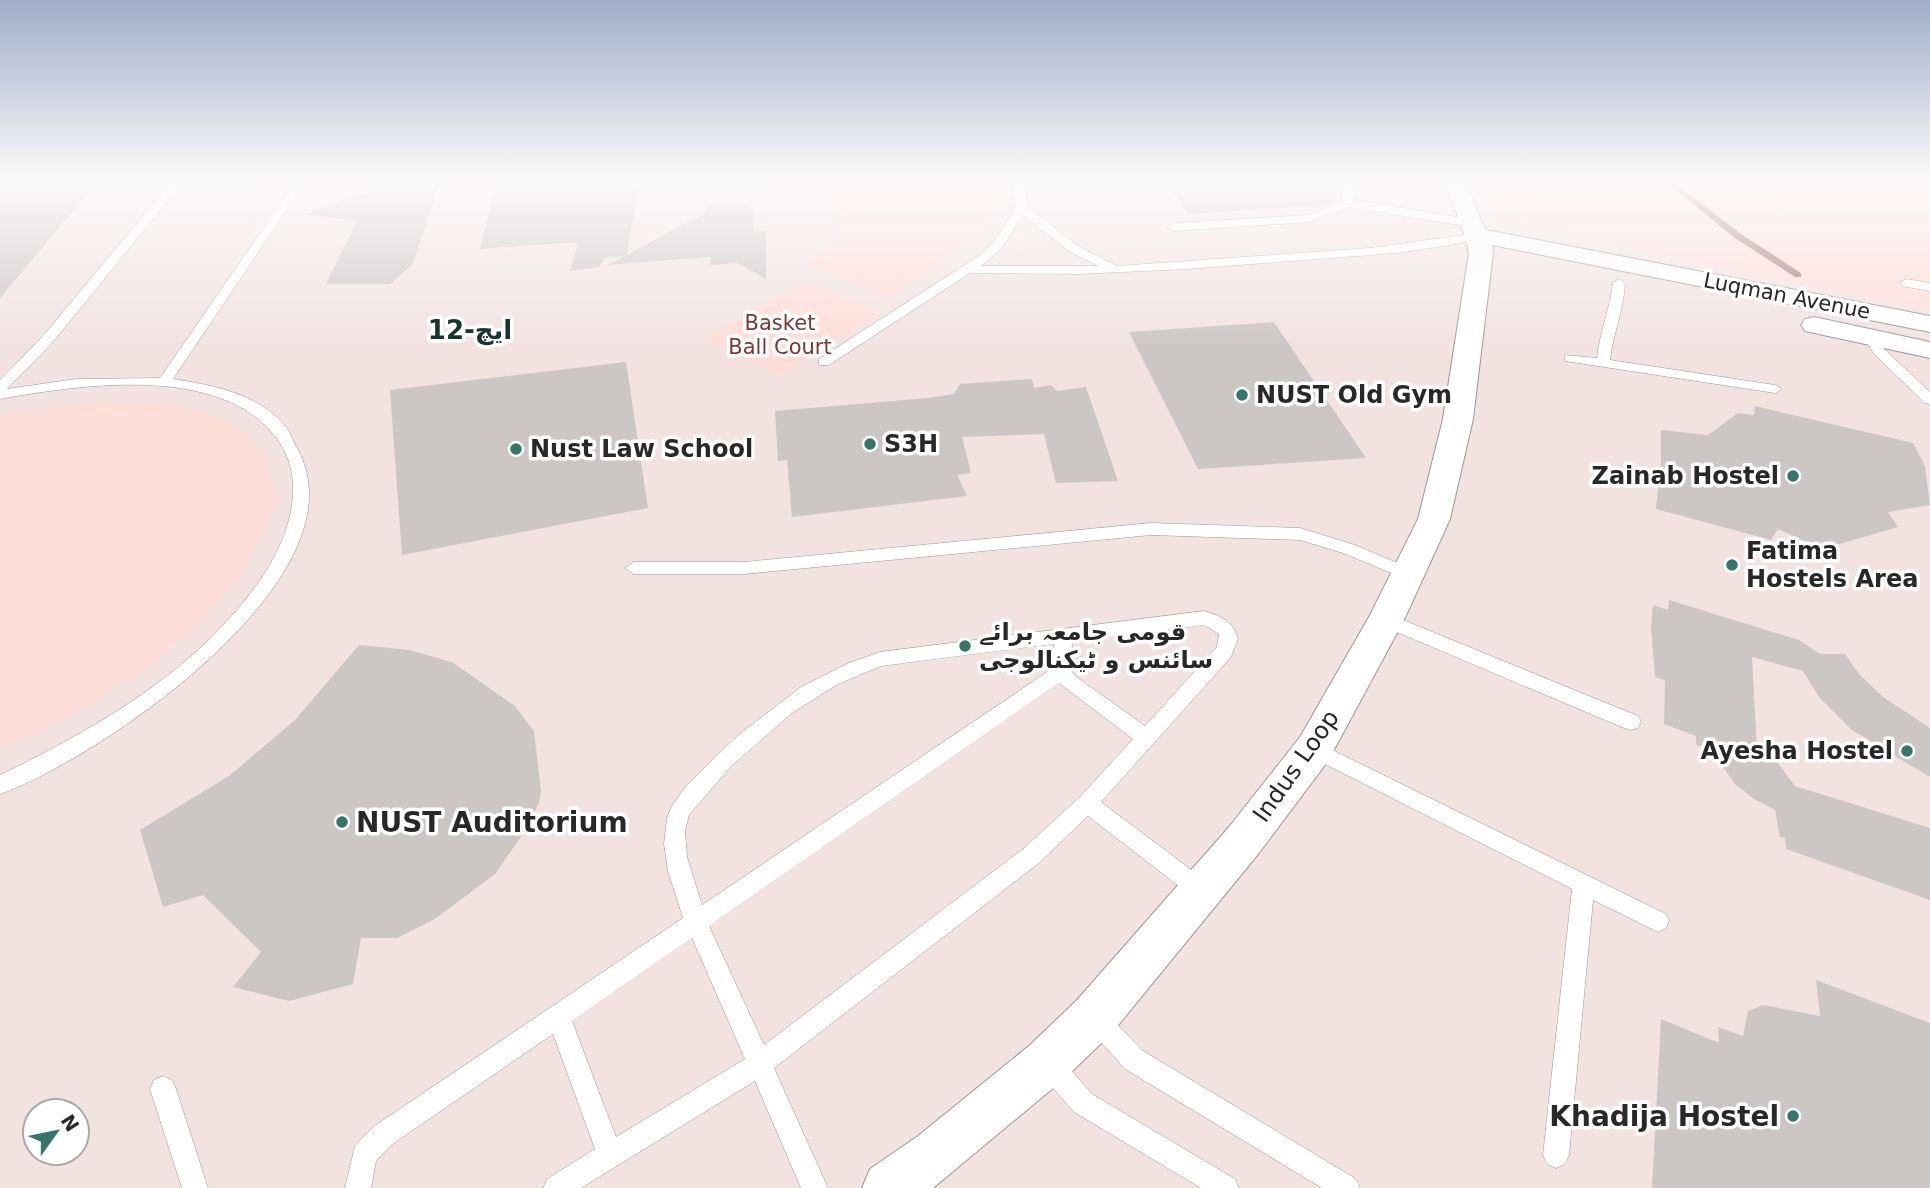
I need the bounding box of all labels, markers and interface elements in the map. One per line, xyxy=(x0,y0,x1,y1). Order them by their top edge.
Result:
street label: Luqman Avenue xyxy=(1702,268,1872,324)
park label: Basket Ball Court xyxy=(728,311,832,359)
district label: ایچ-12 xyxy=(428,315,512,346)
place label: NUST Old Gym xyxy=(1256,381,1452,409)
marker: NUST Old Gym xyxy=(1234,387,1250,403)
place label: S3H xyxy=(884,430,938,458)
place label: Nust Law School xyxy=(530,435,753,463)
marker: S3H xyxy=(862,436,878,452)
marker: Nust Law School xyxy=(508,441,524,457)
place label: Zainab Hostel xyxy=(1592,462,1779,490)
marker: Zainab Hostel xyxy=(1785,468,1801,484)
place label: Fatima Hostels Area xyxy=(1746,537,1918,593)
marker: Fatima Hostels Area xyxy=(1724,557,1740,573)
place label: قومی جامعہ برائے سائنس و ٹیکنالوجی xyxy=(979,618,1213,674)
marker: قومی جامعہ برائے سائنس و ٹیکنالوجی xyxy=(957,638,973,654)
street label: Indus Loop xyxy=(1247,705,1345,827)
place label: Ayesha Hostel xyxy=(1701,737,1893,765)
marker: Ayesha Hostel xyxy=(1899,743,1915,759)
place label: NUST Auditorium xyxy=(356,806,628,839)
marker: NUST Auditorium xyxy=(334,814,350,830)
north arrow xyxy=(21,1097,91,1167)
place label: Khadija Hostel xyxy=(1549,1100,1779,1133)
marker: Khadija Hostel xyxy=(1785,1108,1801,1124)
text: N xyxy=(57,1110,84,1135)

